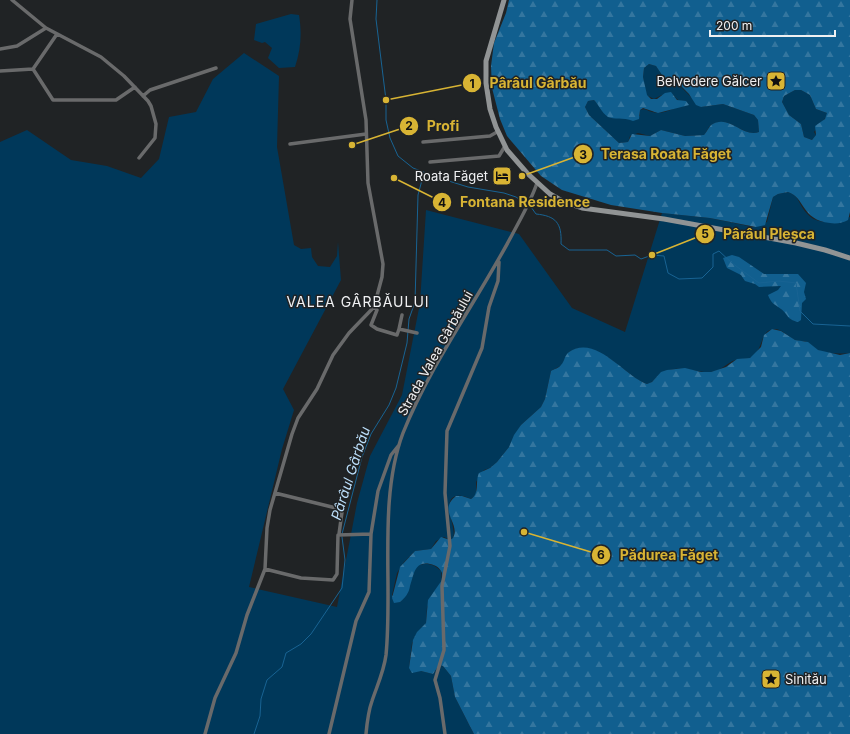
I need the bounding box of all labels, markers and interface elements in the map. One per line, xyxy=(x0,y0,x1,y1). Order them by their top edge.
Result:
scale bar xyxy=(710,12,835,38)
text: 200 m xyxy=(716,18,752,33)
callout: Pârâul Gârbău xyxy=(462,70,595,96)
place icon: Belvedere Gălcer xyxy=(765,70,787,92)
place label: Belvedere Gălcer xyxy=(657,73,762,89)
text: Pârâul Gârbău xyxy=(490,74,586,91)
text: 1 xyxy=(469,76,475,91)
callout: Profi xyxy=(399,113,467,139)
text: Profi xyxy=(427,117,459,134)
text: 2 xyxy=(405,118,413,133)
callout: Terasa Roata Făget xyxy=(573,141,739,167)
text: Terasa Roata Făget xyxy=(601,145,731,162)
text: 3 xyxy=(579,147,587,162)
hotel icon: Roata Făget xyxy=(491,165,513,187)
place label: Roata Făget xyxy=(415,168,488,184)
callout: Fontana Residence xyxy=(432,189,598,215)
text: Fontana Residence xyxy=(460,193,590,210)
text: 4 xyxy=(438,195,446,210)
callout: Pârâul Pleșca xyxy=(695,221,823,247)
text: Pârâul Pleșca xyxy=(723,225,815,242)
text: 5 xyxy=(701,226,709,241)
street label: Strada Valea Gârbăului xyxy=(394,288,476,418)
district label: VALEA GÂRBĂULUI xyxy=(286,292,430,310)
water label: Pârâul Gârbău xyxy=(327,424,373,522)
callout: Pădurea Făget xyxy=(591,542,726,568)
text: Pădurea Făget xyxy=(620,546,718,563)
text: 6 xyxy=(597,547,605,562)
place icon: Sinitău xyxy=(760,668,782,690)
place label: Sinitău xyxy=(785,671,827,687)

